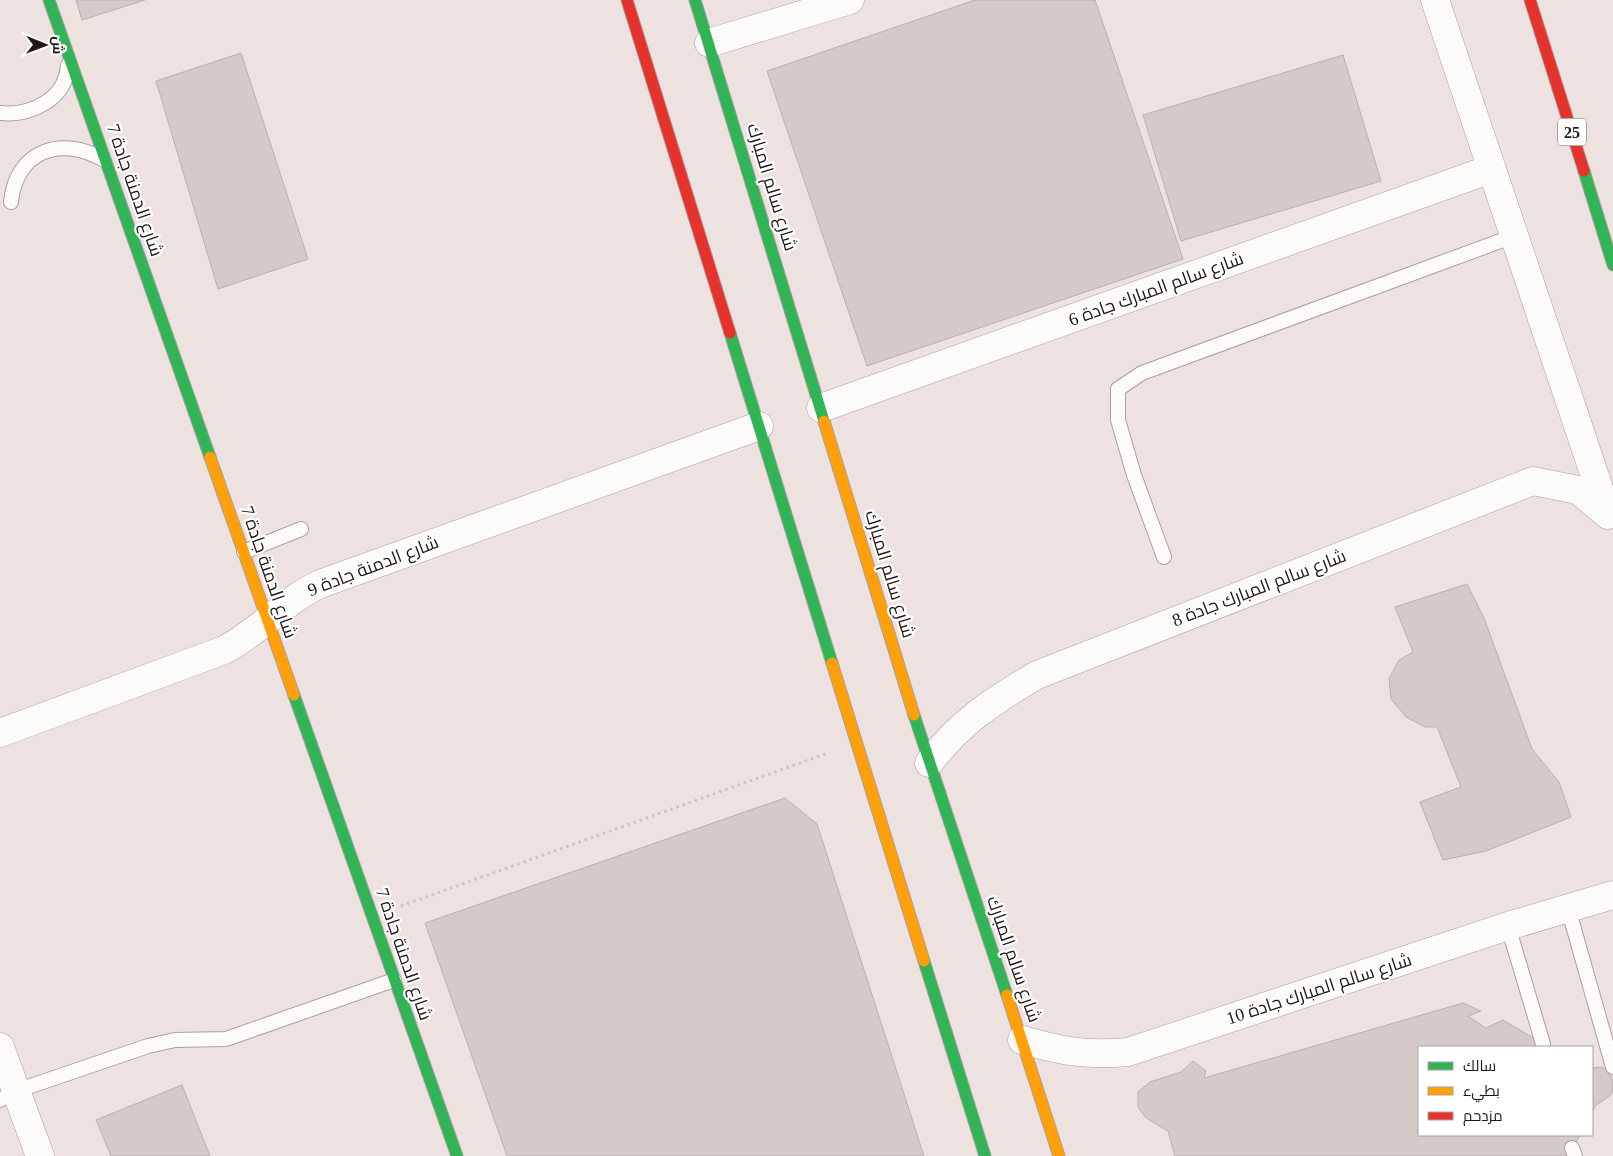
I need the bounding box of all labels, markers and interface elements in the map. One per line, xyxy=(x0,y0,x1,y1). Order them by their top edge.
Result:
north arrow xyxy=(20,20,70,70)
text: ش xyxy=(49,36,66,54)
road number: 25 xyxy=(1558,118,1586,146)
street label: شارع الدمنة جادة 7 xyxy=(101,121,167,259)
street label: شارع سالم المبارك xyxy=(741,121,801,254)
street label: شارع سالم المبارك جادة 6 xyxy=(1066,248,1247,332)
street label: شارع الدمنة جادة 7 xyxy=(235,503,301,641)
street label: شارع سالم المبارك xyxy=(859,508,919,641)
street label: شارع الدمنة جادة 9 xyxy=(305,532,442,602)
street label: شارع سالم المبارك جادة 8 xyxy=(1169,546,1350,632)
street label: شارع الدمنة جادة 7 xyxy=(370,885,436,1023)
street label: شارع سالم المبارك xyxy=(981,893,1045,1025)
street label: شارع سالم المبارك جادة 10 xyxy=(1224,950,1415,1030)
legend xyxy=(1418,1046,1593,1136)
text: سالك xyxy=(1463,1058,1496,1074)
text: بطيء xyxy=(1463,1083,1500,1103)
text: مزدحم xyxy=(1463,1108,1503,1126)

